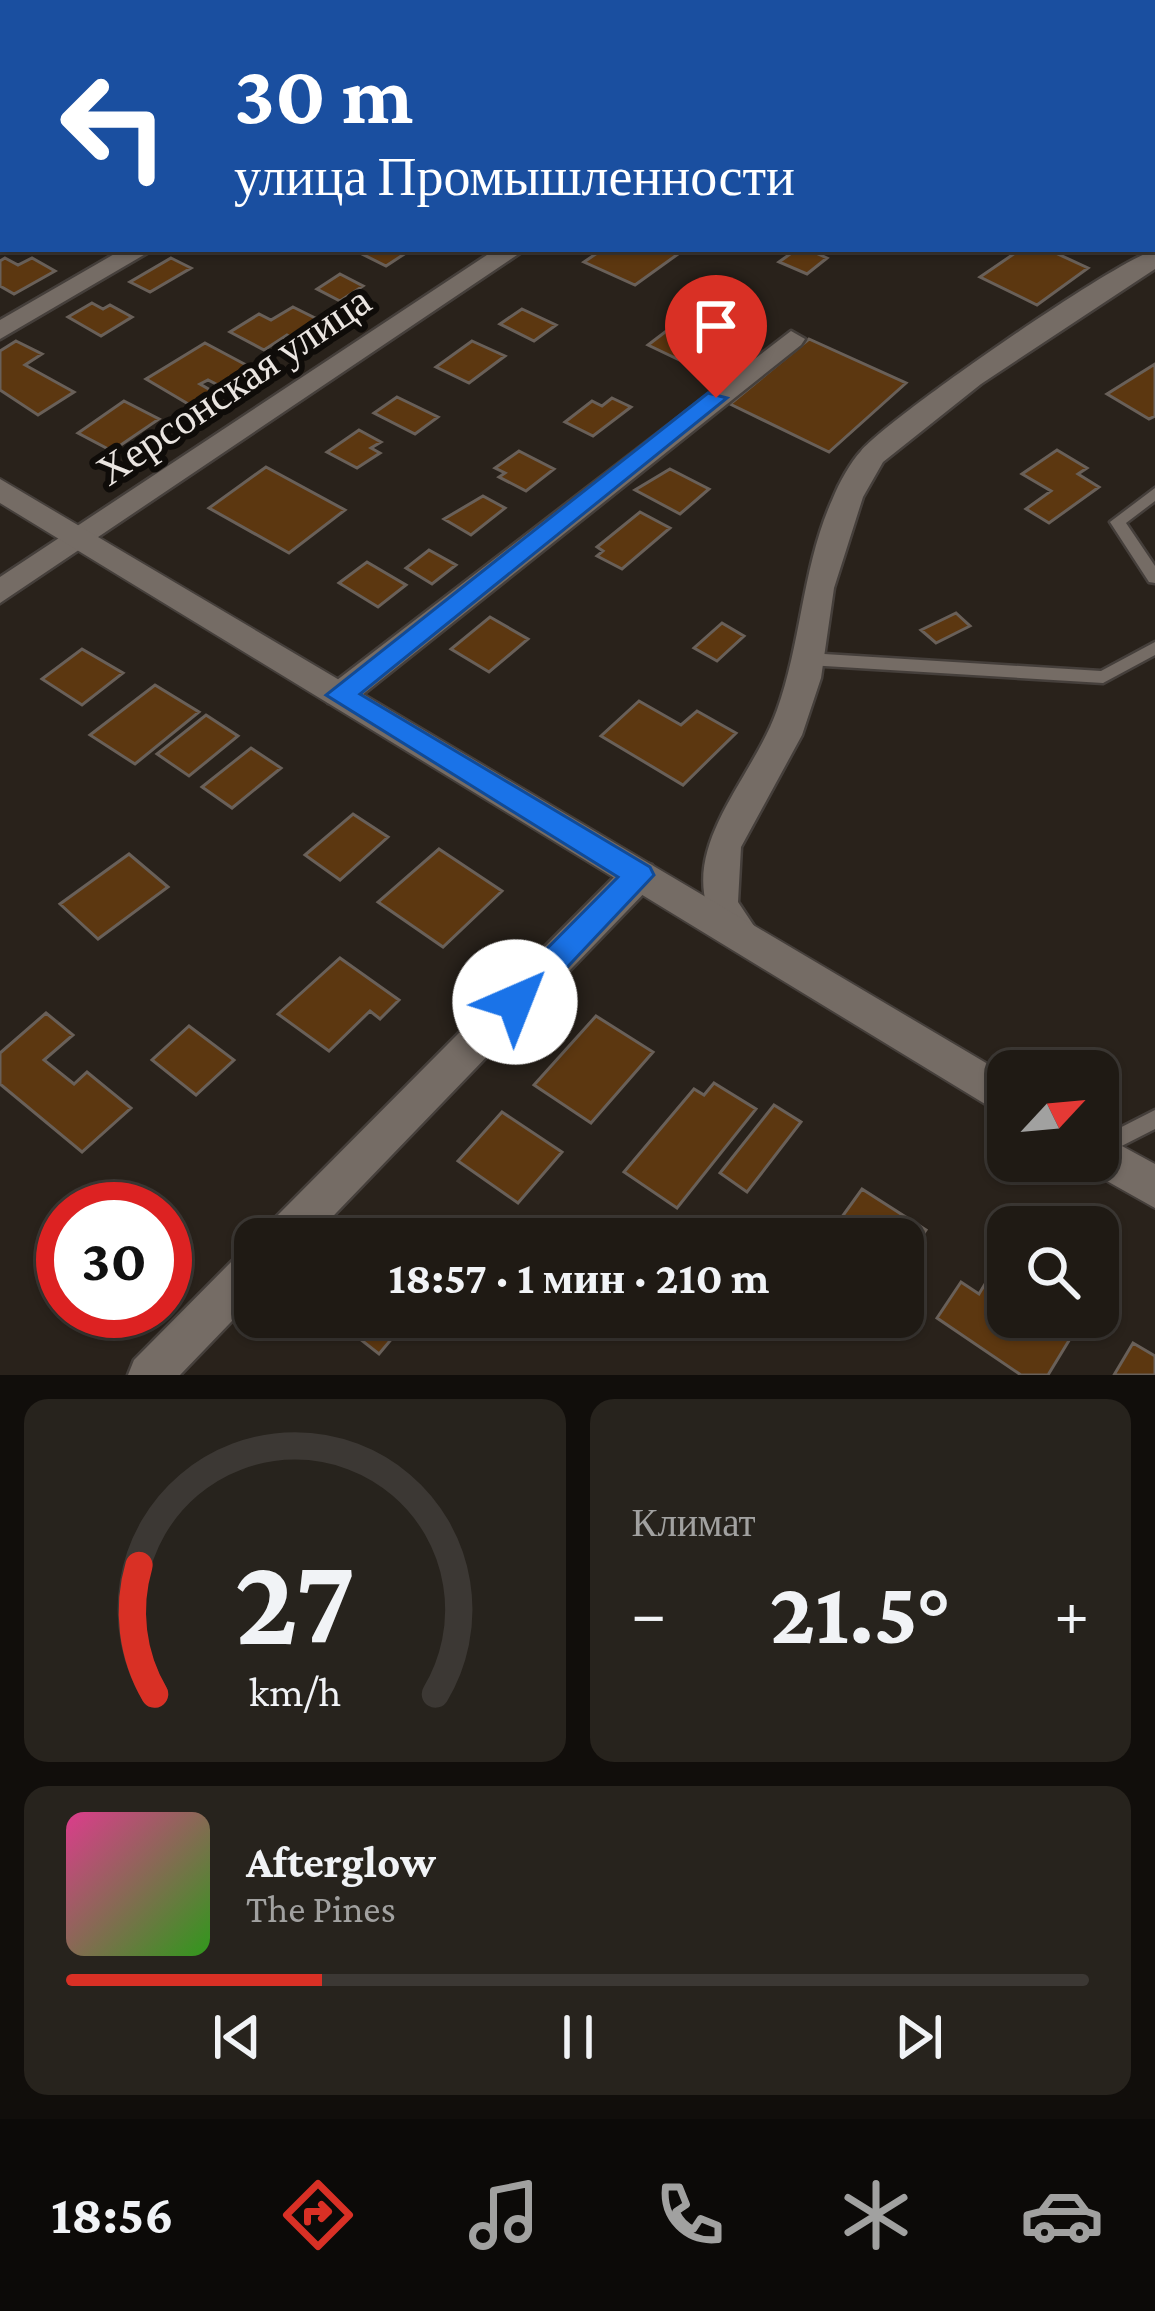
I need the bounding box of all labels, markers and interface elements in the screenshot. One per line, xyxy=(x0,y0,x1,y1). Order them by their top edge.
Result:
icon: left xyxy=(36,48,192,204)
text: 30 m xyxy=(234,48,413,141)
text: улица Промышленности xyxy=(234,147,795,207)
pin xyxy=(665,275,767,398)
street label: Херсонская улица xyxy=(87,276,379,494)
icon: arrive xyxy=(683,293,749,359)
position arrow xyxy=(452,939,578,1065)
north arrow xyxy=(987,1050,1119,1182)
map controls xyxy=(987,1050,1119,1338)
speed limit sign: 30 xyxy=(36,1182,192,1338)
button: search xyxy=(987,1206,1119,1338)
text: 18:57 · 1 мин · 210 m xyxy=(389,1253,769,1303)
text: Климат xyxy=(632,1501,756,1544)
text: 27 xyxy=(234,1531,355,1670)
text: 21.5° xyxy=(769,1562,951,1662)
text: − xyxy=(632,1576,666,1649)
text: + xyxy=(1054,1576,1089,1649)
text: km/h xyxy=(249,1667,341,1714)
text: Afterglow xyxy=(246,1837,436,1887)
text: The Pines xyxy=(246,1887,396,1930)
icon: previous xyxy=(204,2004,270,2070)
icon: pause xyxy=(545,2004,611,2070)
icon: next xyxy=(886,2004,952,2070)
icon: directions xyxy=(276,2173,360,2257)
icon: music xyxy=(462,2173,546,2257)
icon: phone xyxy=(648,2173,732,2257)
icon: climate xyxy=(834,2173,918,2257)
icon: car xyxy=(1020,2173,1104,2257)
text: 18:56 xyxy=(51,2185,174,2245)

